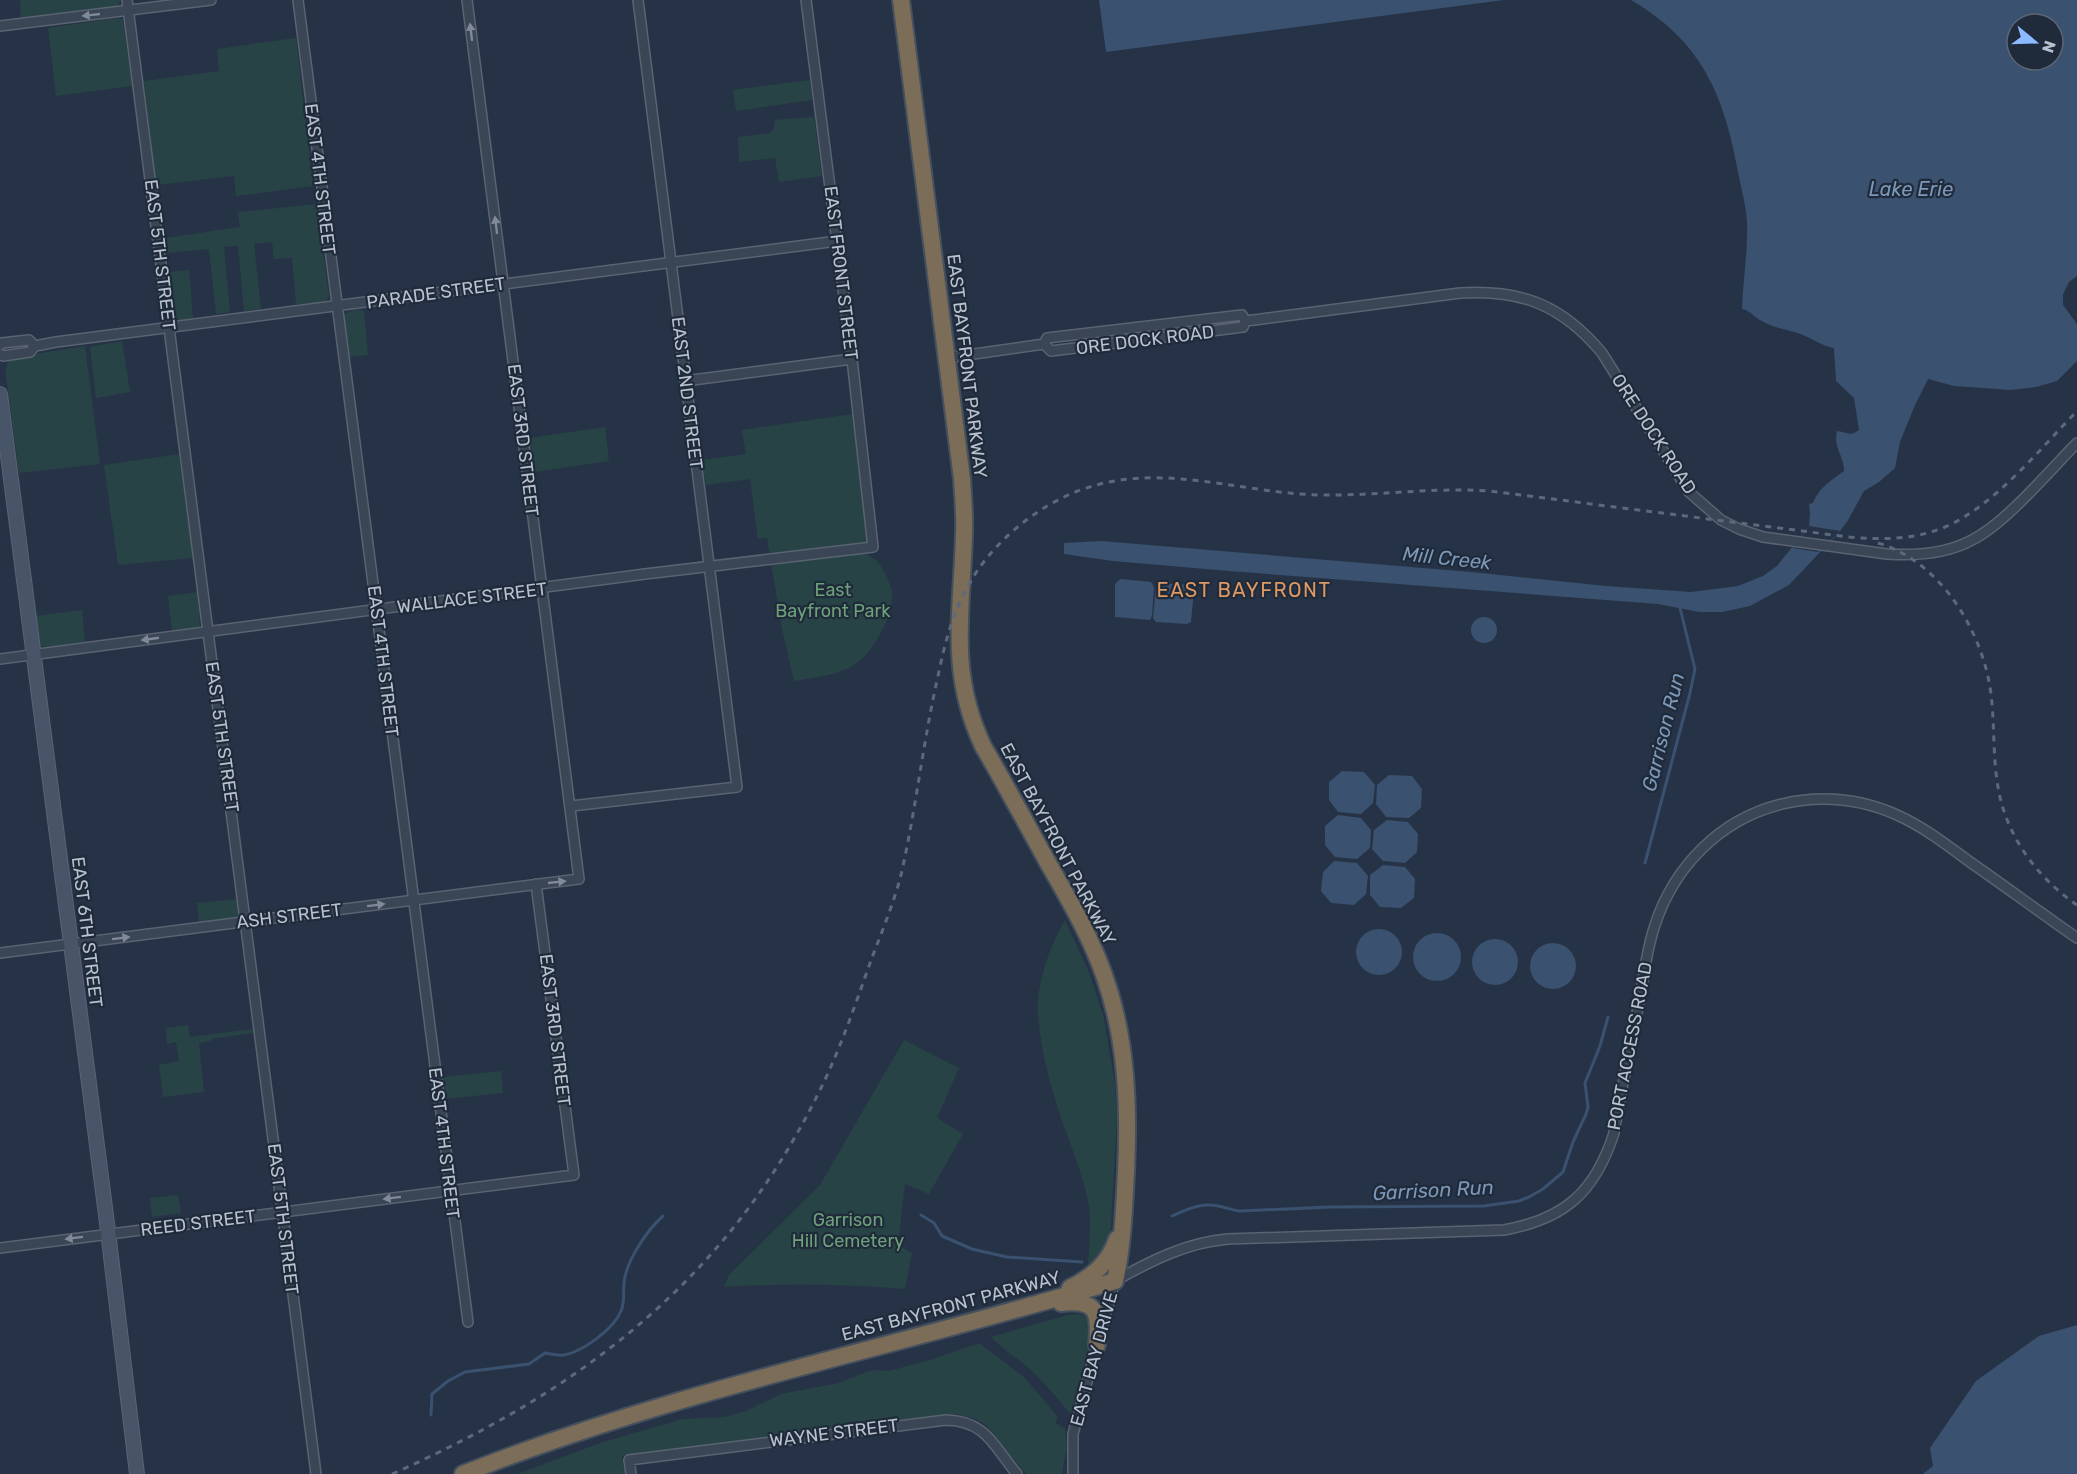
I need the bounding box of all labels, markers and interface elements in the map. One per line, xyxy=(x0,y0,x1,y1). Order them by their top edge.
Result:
one-way arrow xyxy=(81,11,100,20)
north arrow xyxy=(2005,12,2065,72)
one-way arrow xyxy=(467,22,476,41)
text: N xyxy=(2038,38,2060,55)
street label: EAST 4TH STREET xyxy=(300,102,340,256)
water label: Lake Erie xyxy=(1869,177,1953,201)
street label: EAST 5TH STREET xyxy=(140,178,180,332)
street label: EAST FRONT STREET xyxy=(819,185,863,361)
one-way arrow xyxy=(491,216,501,235)
street label: EAST BAYFRONT PARKWAY xyxy=(942,253,992,480)
street label: PARADE STREET xyxy=(365,272,507,314)
street label: EAST 2ND STREET xyxy=(667,315,707,471)
street label: ORE DOCK ROAD xyxy=(1075,321,1215,359)
street label: EAST 3RD STREET xyxy=(503,363,543,517)
street label: ORE DOCK ROAD xyxy=(1607,370,1701,498)
water label: Mill Creek xyxy=(1401,541,1493,575)
street label: WALLACE STREET xyxy=(396,578,548,618)
district label: EAST BAYFRONT xyxy=(1157,578,1331,602)
park label: East Bayfront Park xyxy=(775,579,891,622)
street label: EAST 4TH STREET xyxy=(363,584,403,738)
one-way arrow xyxy=(140,635,159,644)
street label: EAST 5TH STREET xyxy=(201,660,243,814)
water label: Garrison Run xyxy=(1637,670,1689,794)
street label: EAST BAYFRONT PARKWAY xyxy=(995,739,1121,949)
street label: EAST 6TH STREET xyxy=(67,855,107,1009)
one-way arrow xyxy=(548,877,567,886)
street label: ASH STREET xyxy=(235,899,343,933)
one-way arrow xyxy=(367,900,386,910)
one-way arrow xyxy=(111,933,130,943)
street label: EAST 3RD STREET xyxy=(535,953,575,1107)
street label: PORT ACCESS ROAD xyxy=(1603,960,1657,1132)
street label: EAST 4TH STREET xyxy=(424,1066,464,1220)
street label: EAST 5TH STREET xyxy=(263,1142,303,1296)
water label: Garrison Run xyxy=(1372,1175,1494,1205)
one-way arrow xyxy=(382,1193,401,1202)
street label: REED STREET xyxy=(139,1205,257,1241)
park label: Garrison Hill Cemetery xyxy=(792,1209,904,1252)
one-way arrow xyxy=(64,1234,83,1243)
street label: EAST BAYFRONT PARKWAY xyxy=(839,1266,1063,1346)
street label: EAST BAY DRIVE xyxy=(1065,1289,1123,1429)
street label: WAYNE STREET xyxy=(768,1414,900,1452)

